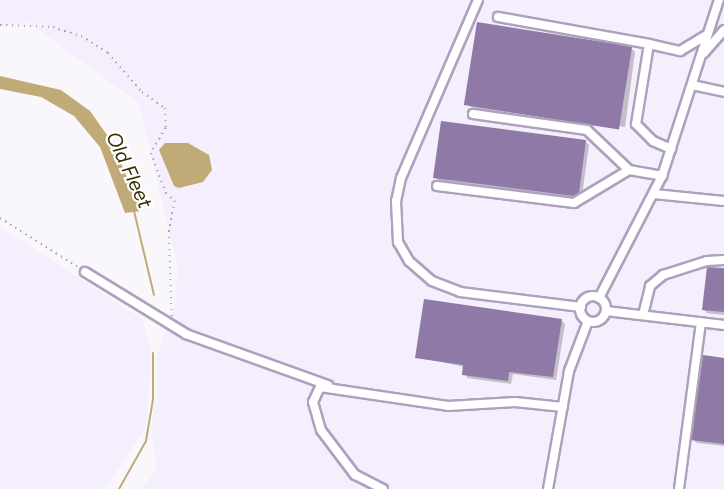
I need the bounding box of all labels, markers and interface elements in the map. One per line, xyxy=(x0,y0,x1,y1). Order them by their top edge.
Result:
water label: Old Fleet xyxy=(101,128,157,212)

